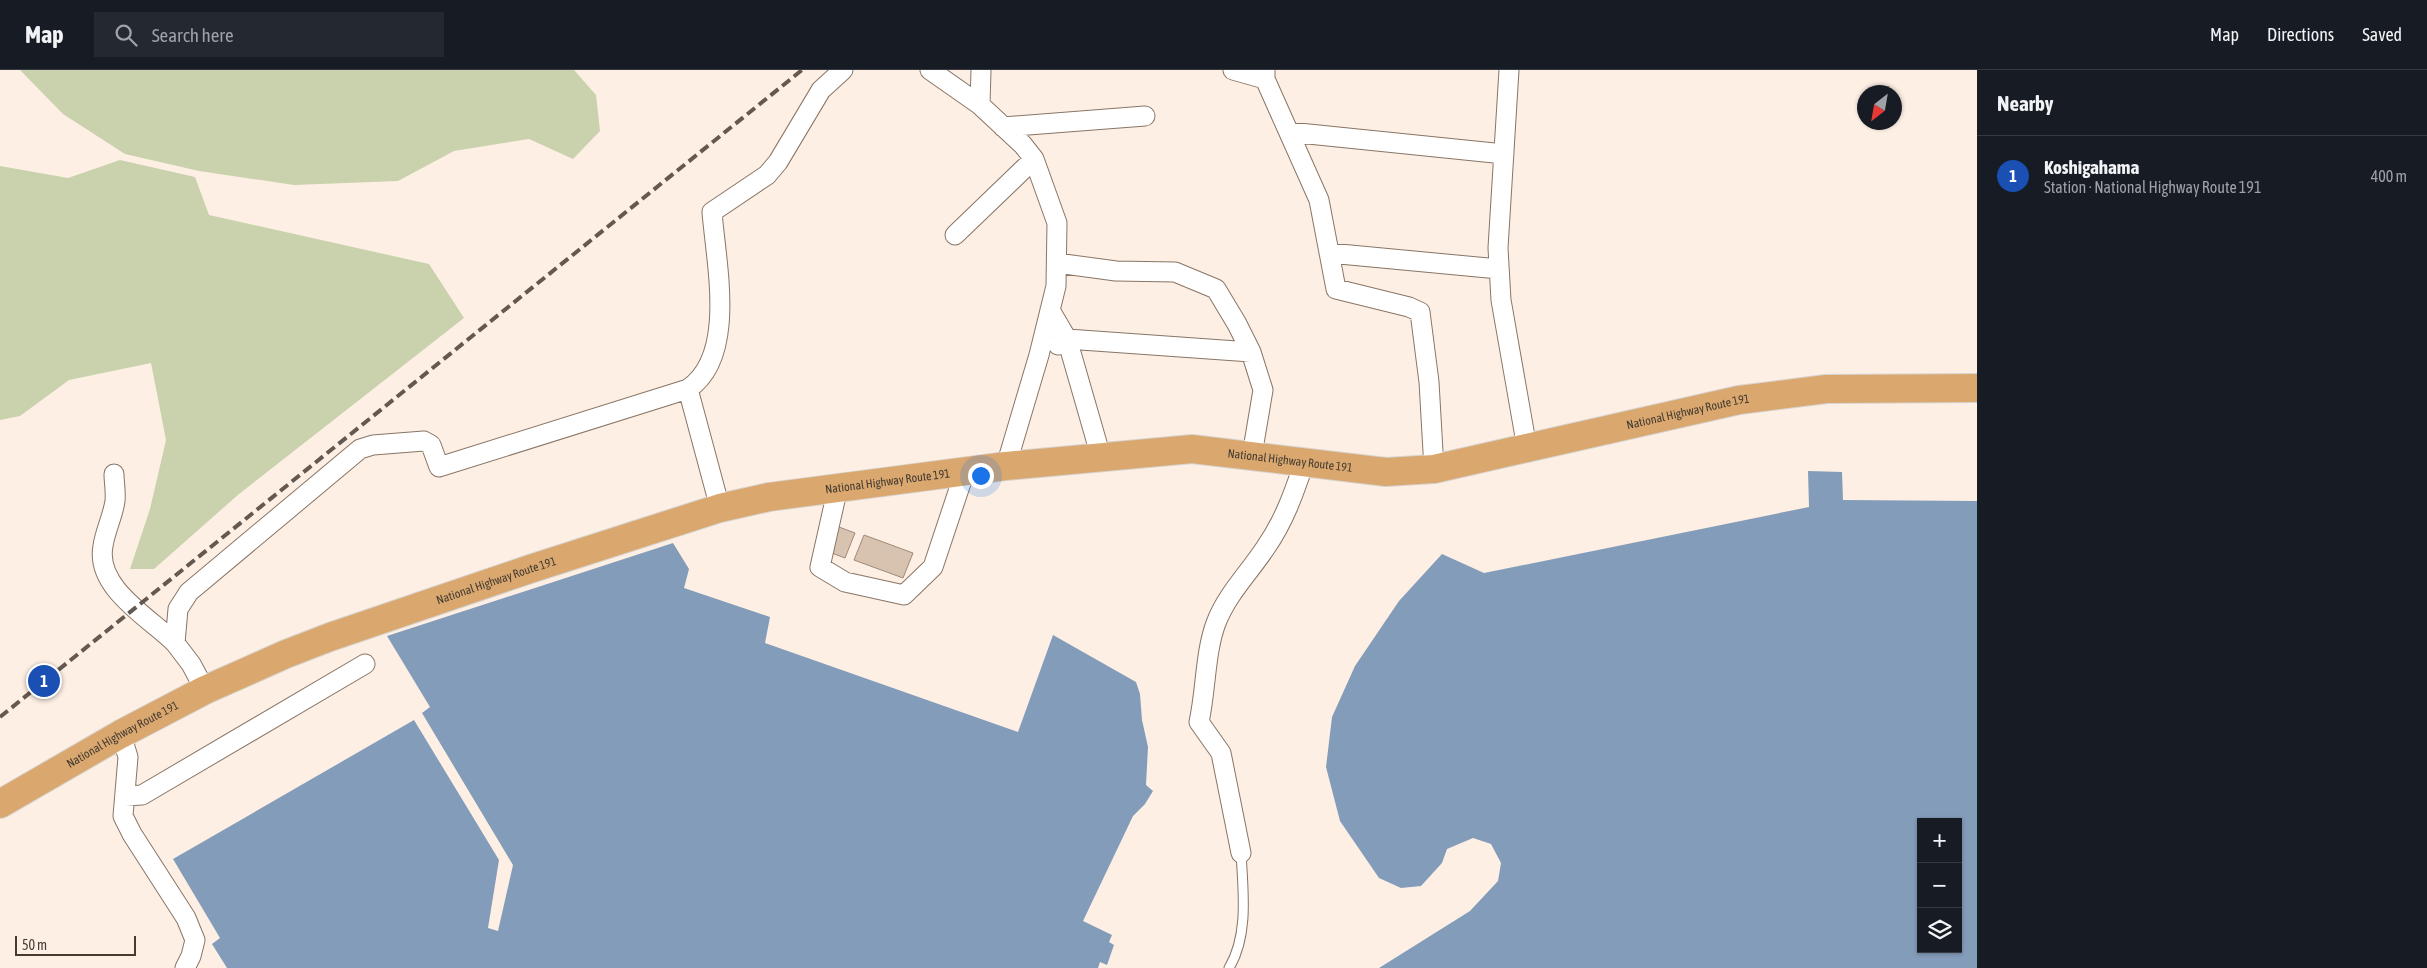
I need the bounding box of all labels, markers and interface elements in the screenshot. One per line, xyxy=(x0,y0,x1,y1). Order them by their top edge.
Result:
search box xyxy=(94,12,444,57)
text: Map xyxy=(25,21,64,48)
icon: search xyxy=(112,21,140,49)
text: Search here xyxy=(152,24,234,46)
text: Map xyxy=(2210,24,2239,45)
text: Directions xyxy=(2267,24,2334,45)
text: Saved xyxy=(2362,24,2402,45)
north arrow xyxy=(1857,85,1902,130)
text: Nearby xyxy=(1997,91,2053,115)
text: Koshigahama xyxy=(2044,156,2139,178)
text: 1 xyxy=(2009,167,2017,185)
text: 400 m xyxy=(2371,167,2407,185)
text: Station · National Highway Route 191 xyxy=(2044,178,2261,196)
street label: National Highway Route 191 xyxy=(1625,392,1751,432)
street label: National Highway Route 191 xyxy=(1227,446,1354,475)
your location xyxy=(968,463,994,489)
street label: National Highway Route 191 xyxy=(824,466,951,497)
street label: National Highway Route 191 xyxy=(434,554,558,607)
pin: 1 xyxy=(28,662,60,700)
street label: National Highway Route 191 xyxy=(64,698,181,771)
map controls xyxy=(1917,818,1962,953)
button: + xyxy=(1917,818,1962,863)
button: − xyxy=(1917,863,1962,908)
button: layers xyxy=(1917,908,1962,953)
scale bar xyxy=(15,933,136,956)
text: 50 m xyxy=(22,937,47,953)

